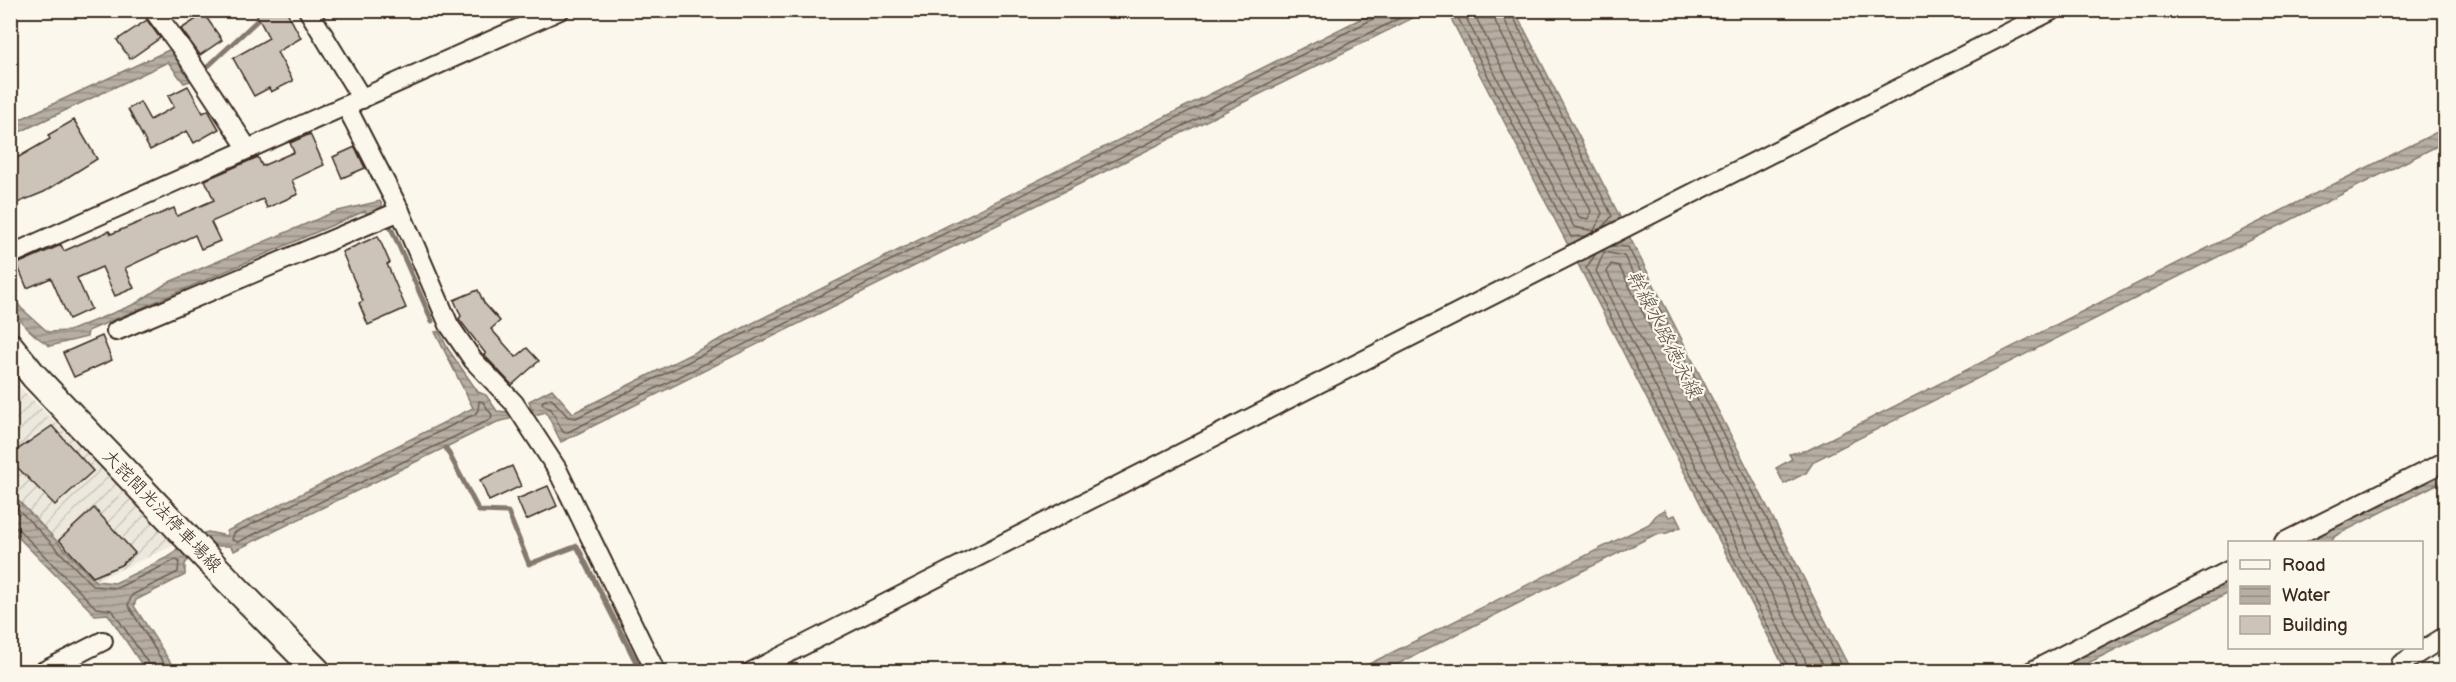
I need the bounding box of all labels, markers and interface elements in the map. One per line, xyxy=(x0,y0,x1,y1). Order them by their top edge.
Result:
water label: 幹線水路徳永線 xyxy=(1622,266,1707,403)
street label: 大詫間光法停車場線 xyxy=(98,445,226,577)
legend xyxy=(2228,541,2423,649)
text: Road xyxy=(2282,555,2326,576)
text: Water xyxy=(2282,585,2330,606)
text: Building xyxy=(2282,615,2348,636)

